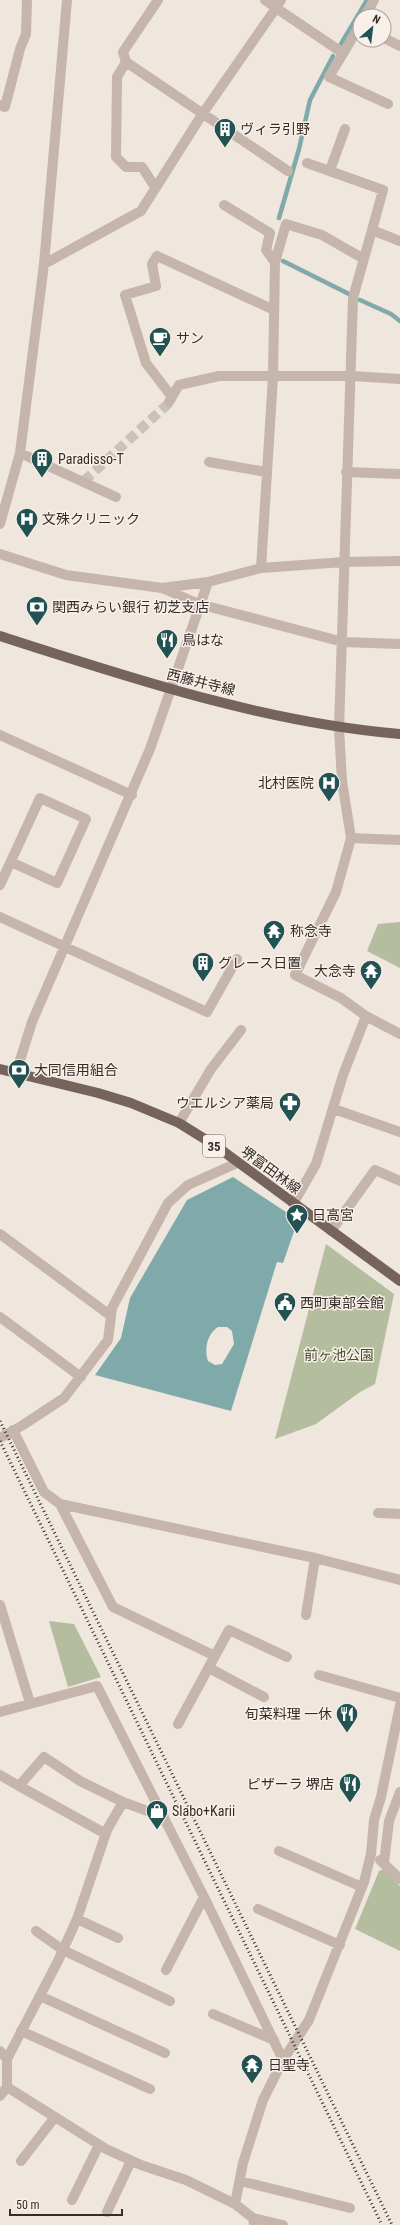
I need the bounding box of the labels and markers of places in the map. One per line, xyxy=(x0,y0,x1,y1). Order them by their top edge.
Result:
building icon: ヴィラ引野 xyxy=(212,116,238,149)
place label: ヴィラ引野 xyxy=(240,121,310,137)
cafe icon: サン xyxy=(147,325,173,358)
place label: サン xyxy=(176,330,204,346)
building icon: Paradisso-T xyxy=(29,446,55,479)
place label: Paradisso-T xyxy=(58,451,124,467)
hospital icon: 文殊クリニック xyxy=(14,506,40,539)
place label: 文殊クリニック xyxy=(42,511,140,527)
bank icon: 関西みらい銀行 初芝支店 xyxy=(24,594,50,627)
place label: 関西みらい銀行 初芝支店 xyxy=(52,599,209,615)
restaurant icon: 鳥はな xyxy=(154,627,180,660)
place label: 鳥はな xyxy=(182,632,224,648)
hospital icon: 北村医院 xyxy=(316,770,342,803)
place label: 北村医院 xyxy=(258,775,314,791)
temple icon: 称念寺 xyxy=(261,918,287,951)
place label: 称念寺 xyxy=(290,923,332,939)
building icon: グレース日置 xyxy=(190,950,216,983)
place label: グレース日置 xyxy=(218,955,301,971)
temple icon: 大念寺 xyxy=(358,958,384,991)
place label: 大念寺 xyxy=(314,963,356,979)
bank icon: 大同信用組合 xyxy=(6,1057,32,1090)
place label: 大同信用組合 xyxy=(34,1062,118,1078)
pharmacy icon: ウエルシア薬局 xyxy=(277,1090,303,1123)
place label: ウエルシア薬局 xyxy=(176,1095,274,1111)
place icon: 日高宮 xyxy=(284,1202,310,1235)
place label: 日高宮 xyxy=(312,1207,354,1223)
public building icon: 西町東部会館 xyxy=(272,1290,298,1323)
place label: 西町東部会館 xyxy=(300,1295,384,1311)
restaurant icon: 旬菜料理 一休 xyxy=(334,1701,360,1734)
place label: 旬菜料理 一休 xyxy=(245,1706,332,1722)
restaurant icon: ピザーラ 堺店 xyxy=(337,1771,363,1804)
place label: ピザーラ 堺店 xyxy=(247,1776,334,1792)
shop icon: Slabo+Karii xyxy=(144,1798,170,1831)
place label: Slabo+Karii xyxy=(172,1803,235,1819)
temple icon: 日聖寺 xyxy=(239,2052,265,2085)
place label: 日聖寺 xyxy=(268,2057,310,2073)

